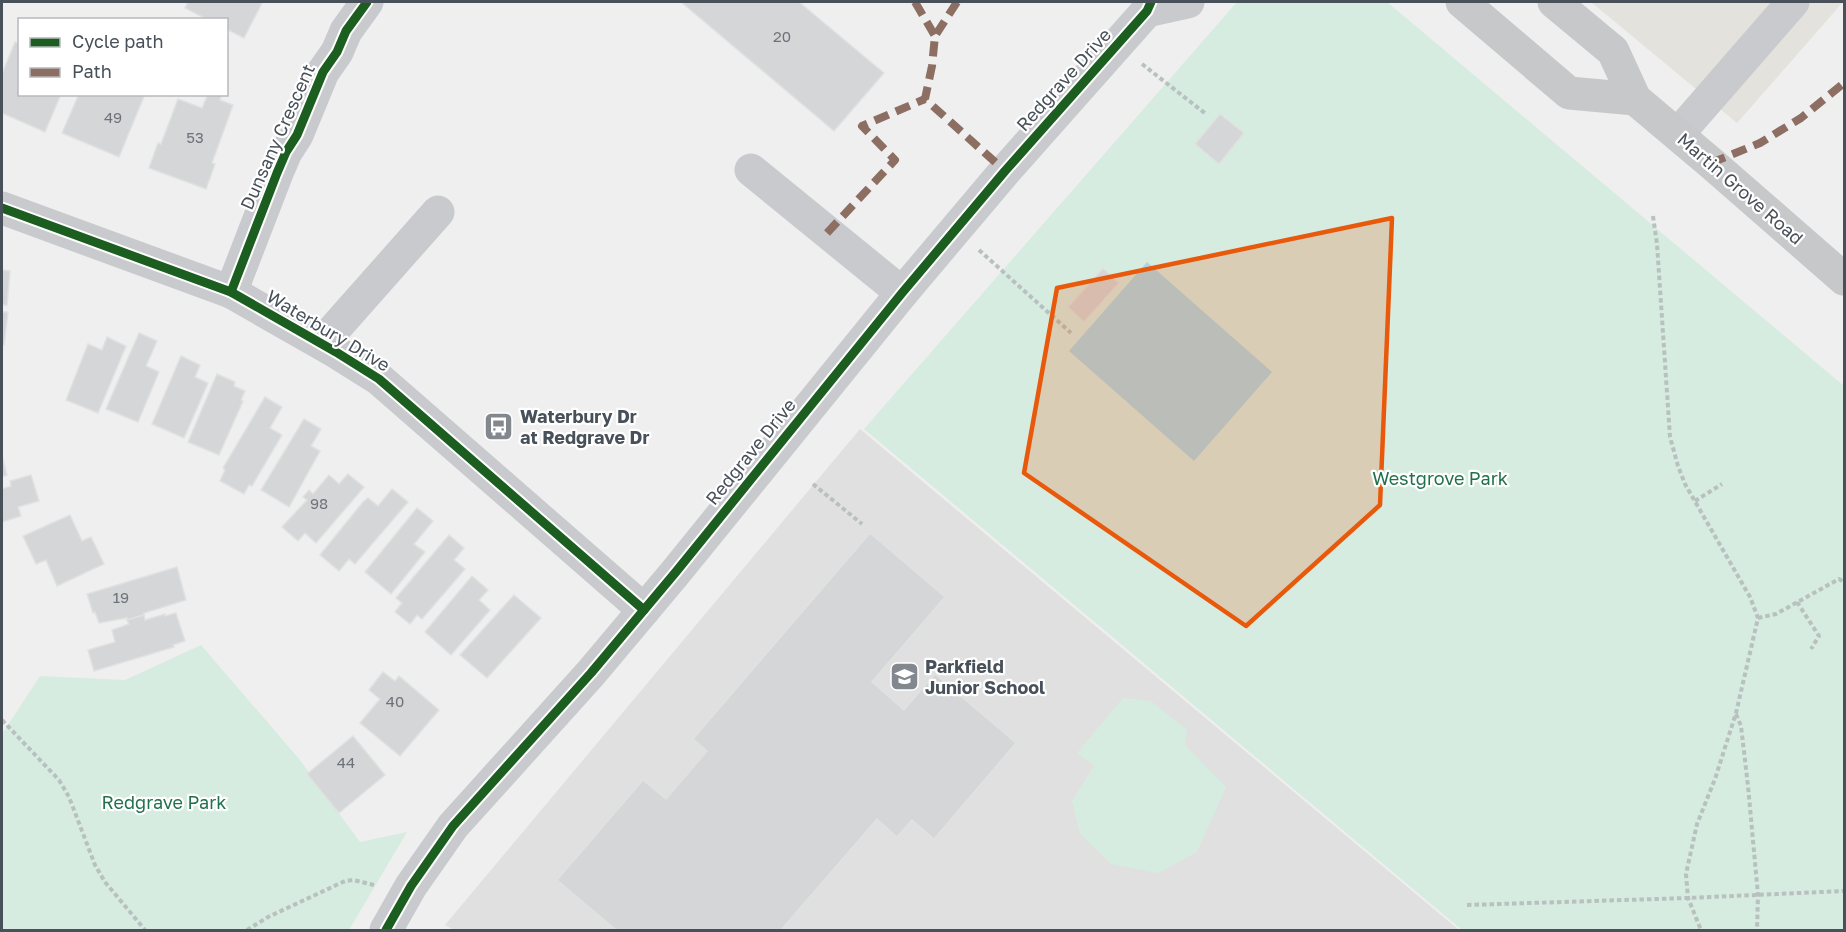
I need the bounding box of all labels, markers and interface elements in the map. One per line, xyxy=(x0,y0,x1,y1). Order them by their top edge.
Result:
legend xyxy=(18,18,228,96)
street label: Redgrave Drive xyxy=(1011,23,1115,135)
house number: 20 xyxy=(773,27,791,45)
text: Cycle path xyxy=(72,30,164,52)
text: Path xyxy=(72,60,112,82)
street label: Dunsany Crescent xyxy=(235,60,319,213)
house number: 49 xyxy=(104,108,122,126)
house number: 53 xyxy=(186,128,204,146)
street label: Martin Grove Road xyxy=(1673,128,1808,249)
street label: Waterbury Drive xyxy=(263,285,394,376)
street label: Redgrave Drive xyxy=(701,394,800,509)
place label: Waterbury Dr at Redgrave Dr xyxy=(520,405,650,448)
bus stop icon: Waterbury Dr at Redgrave Dr xyxy=(483,411,515,443)
park label: Westgrove Park xyxy=(1372,467,1508,489)
house number: 98 xyxy=(310,494,328,512)
house number: 19 xyxy=(113,588,129,606)
place label: Parkfield Junior School xyxy=(925,655,1045,698)
school or university icon: Parkfield Junior School xyxy=(888,661,920,693)
house number: 40 xyxy=(386,692,404,710)
house number: 44 xyxy=(337,753,355,771)
park label: Redgrave Park xyxy=(102,791,226,813)

